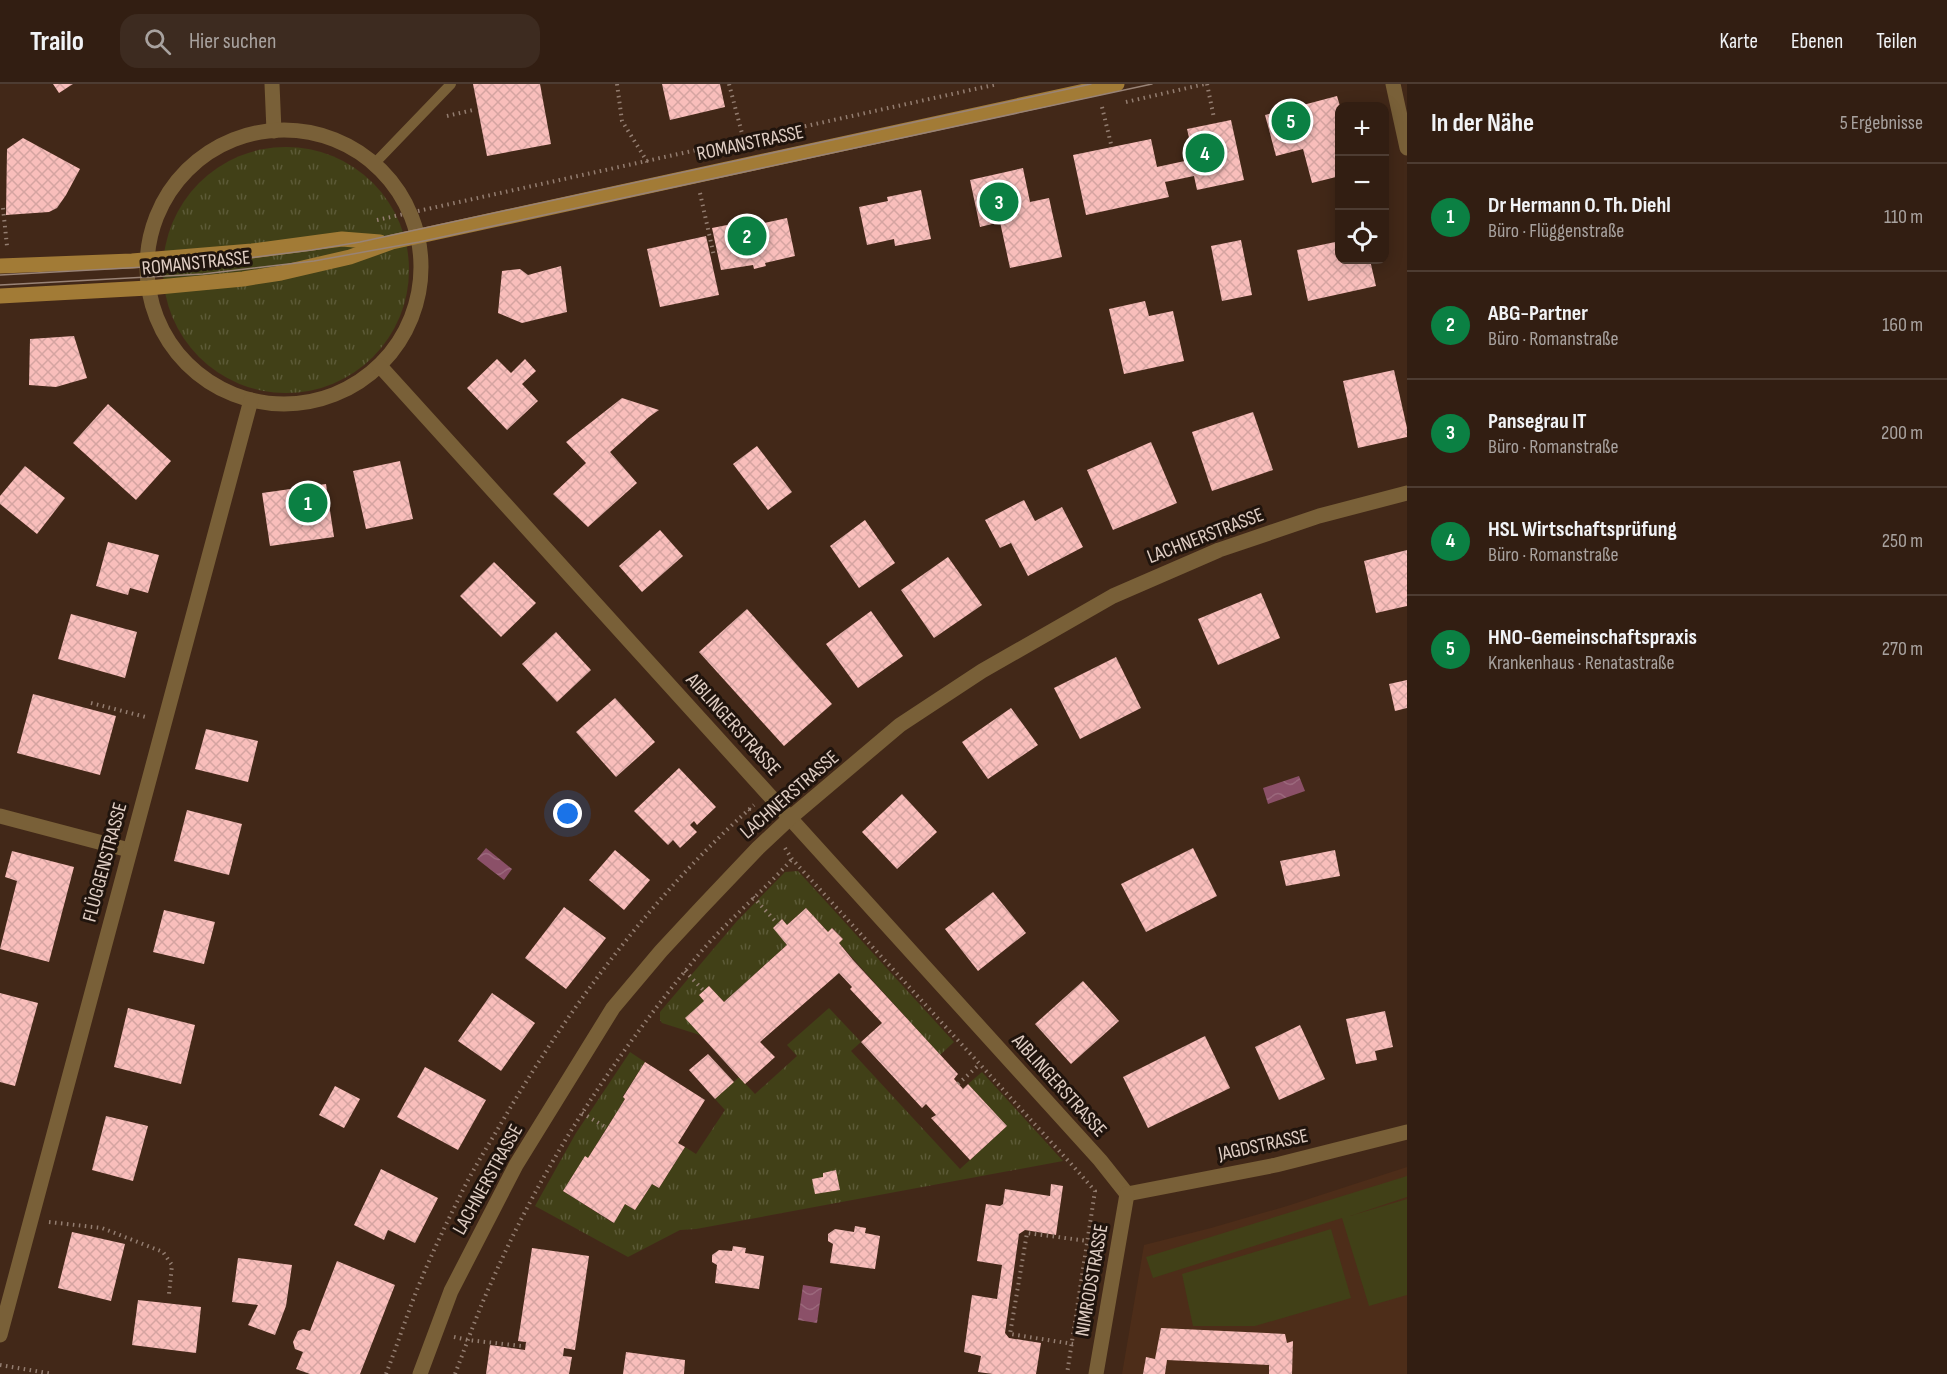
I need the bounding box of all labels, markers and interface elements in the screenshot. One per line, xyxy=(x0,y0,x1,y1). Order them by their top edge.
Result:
search box xyxy=(120,14,540,68)
text: Trailo xyxy=(30,25,84,58)
icon: search xyxy=(141,25,174,58)
text: Hier suchen xyxy=(189,28,276,55)
text: Karte xyxy=(1720,29,1758,54)
text: Ebenen xyxy=(1791,29,1843,54)
text: Teilen xyxy=(1876,29,1917,54)
pin: 5 xyxy=(1272,99,1310,144)
map controls xyxy=(1335,102,1389,264)
button: + xyxy=(1335,102,1389,156)
text: In der Nähe xyxy=(1431,108,1534,139)
text: 5 Ergebnisse xyxy=(1840,111,1923,135)
street label: ROMANSTRASSE xyxy=(694,120,806,166)
pin: 4 xyxy=(1186,130,1224,176)
button: − xyxy=(1335,156,1389,210)
pin: 3 xyxy=(980,180,1018,224)
text: Dr Hermann O. Th. Diehl xyxy=(1488,192,1671,219)
text: 1 xyxy=(1447,205,1454,229)
text: 110 m xyxy=(1884,205,1923,229)
button: locate xyxy=(1335,210,1389,264)
pin: 2 xyxy=(728,214,766,258)
text: Büro · Flüggenstraße xyxy=(1488,219,1624,243)
street label: ROMANSTRASSE xyxy=(141,245,251,281)
text: ABG-Partner xyxy=(1488,300,1588,327)
text: 2 xyxy=(1446,313,1455,337)
text: 160 m xyxy=(1882,313,1923,337)
text: Büro · Romanstraße xyxy=(1488,327,1619,351)
text: Pansegrau IT xyxy=(1488,408,1587,435)
text: 3 xyxy=(1446,421,1455,445)
text: 200 m xyxy=(1881,421,1923,445)
text: Büro · Romanstraße xyxy=(1488,435,1619,459)
pin: 1 xyxy=(288,480,328,526)
street label: LACHNERSTRASSE xyxy=(1144,503,1267,569)
text: HSL Wirtschaftsprüfung xyxy=(1488,516,1677,543)
text: 4 xyxy=(1446,529,1455,553)
text: 250 m xyxy=(1882,529,1923,553)
text: Büro · Romanstraße xyxy=(1488,543,1619,567)
text: HNO-Gemeinschaftspraxis xyxy=(1488,624,1697,651)
text: 5 xyxy=(1446,637,1455,661)
text: 270 m xyxy=(1882,637,1923,661)
text: Krankenhaus · Renatastraße xyxy=(1488,651,1675,675)
street label: AIBLINGERSTRASSE xyxy=(680,668,786,781)
street label: LACHNERSTRASSE xyxy=(735,745,844,844)
your location xyxy=(553,799,582,828)
street label: FLÜGGENSTRASSE xyxy=(78,800,132,925)
street label: AIBLINGERSTRASSE xyxy=(1006,1029,1112,1142)
street label: LACHNERSTRASSE xyxy=(448,1120,528,1239)
street label: JAGDSTRASSE xyxy=(1215,1124,1310,1166)
street label: NIMRODSTRASSE xyxy=(1070,1222,1114,1338)

